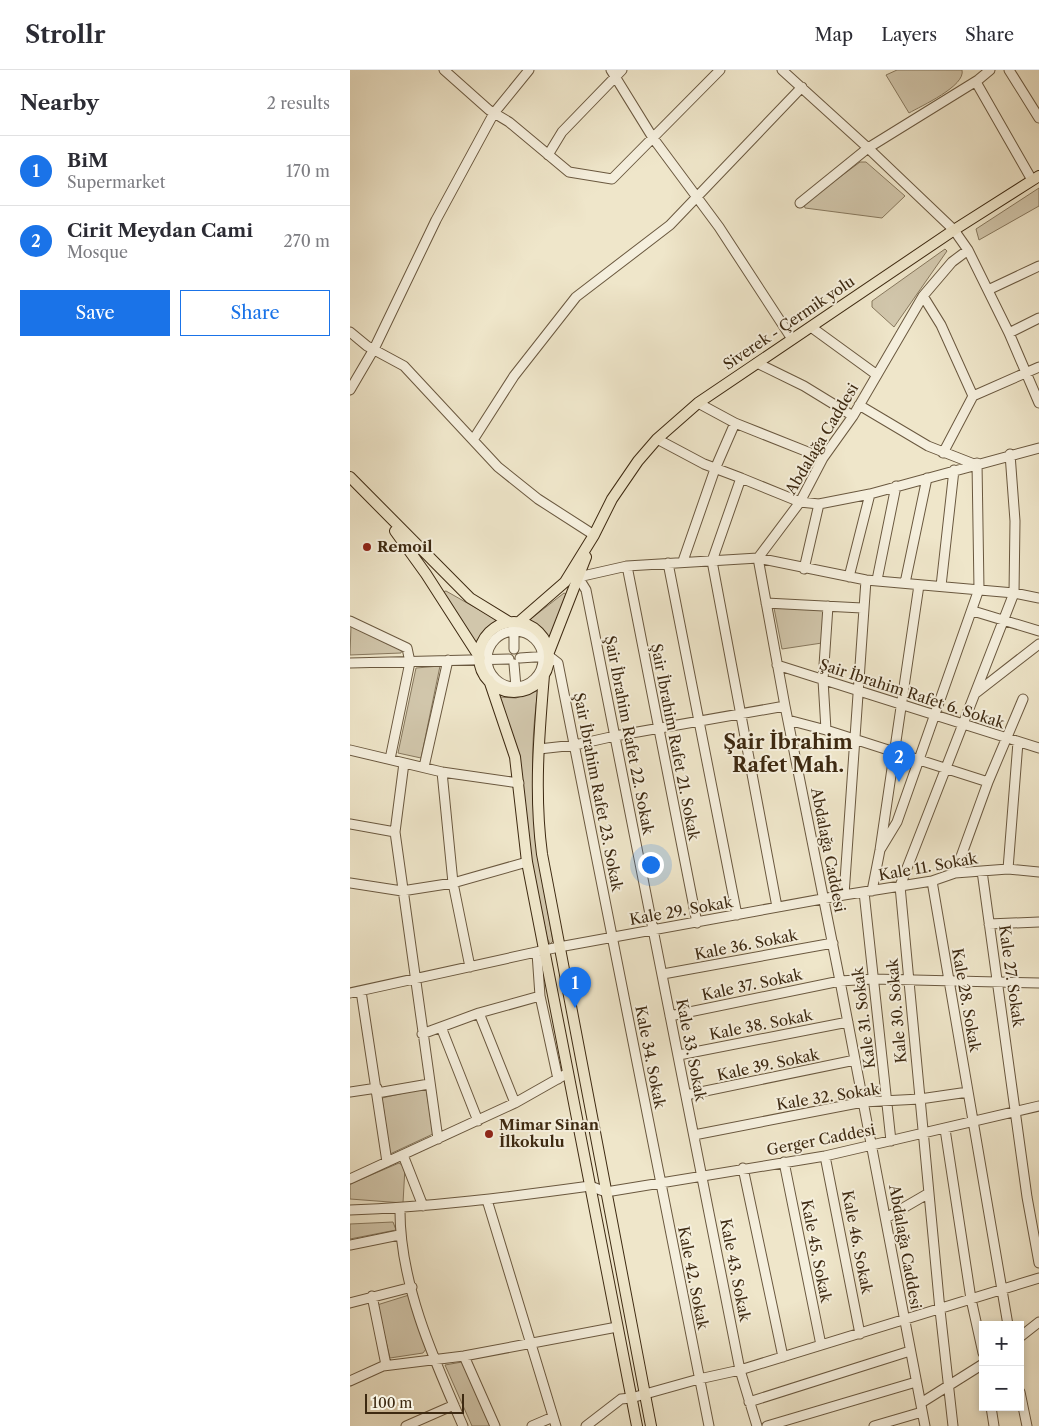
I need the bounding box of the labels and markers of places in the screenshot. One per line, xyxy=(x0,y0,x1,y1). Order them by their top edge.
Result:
place label: Remoil xyxy=(377,537,433,556)
marker: Remoil xyxy=(361,541,373,553)
pin: 2 xyxy=(883,741,915,782)
pin: 1 xyxy=(559,967,591,1008)
place label: Mimar Sinan İlkokulu xyxy=(499,1115,600,1151)
marker: Mimar Sinan İlkokulu xyxy=(483,1128,495,1140)

